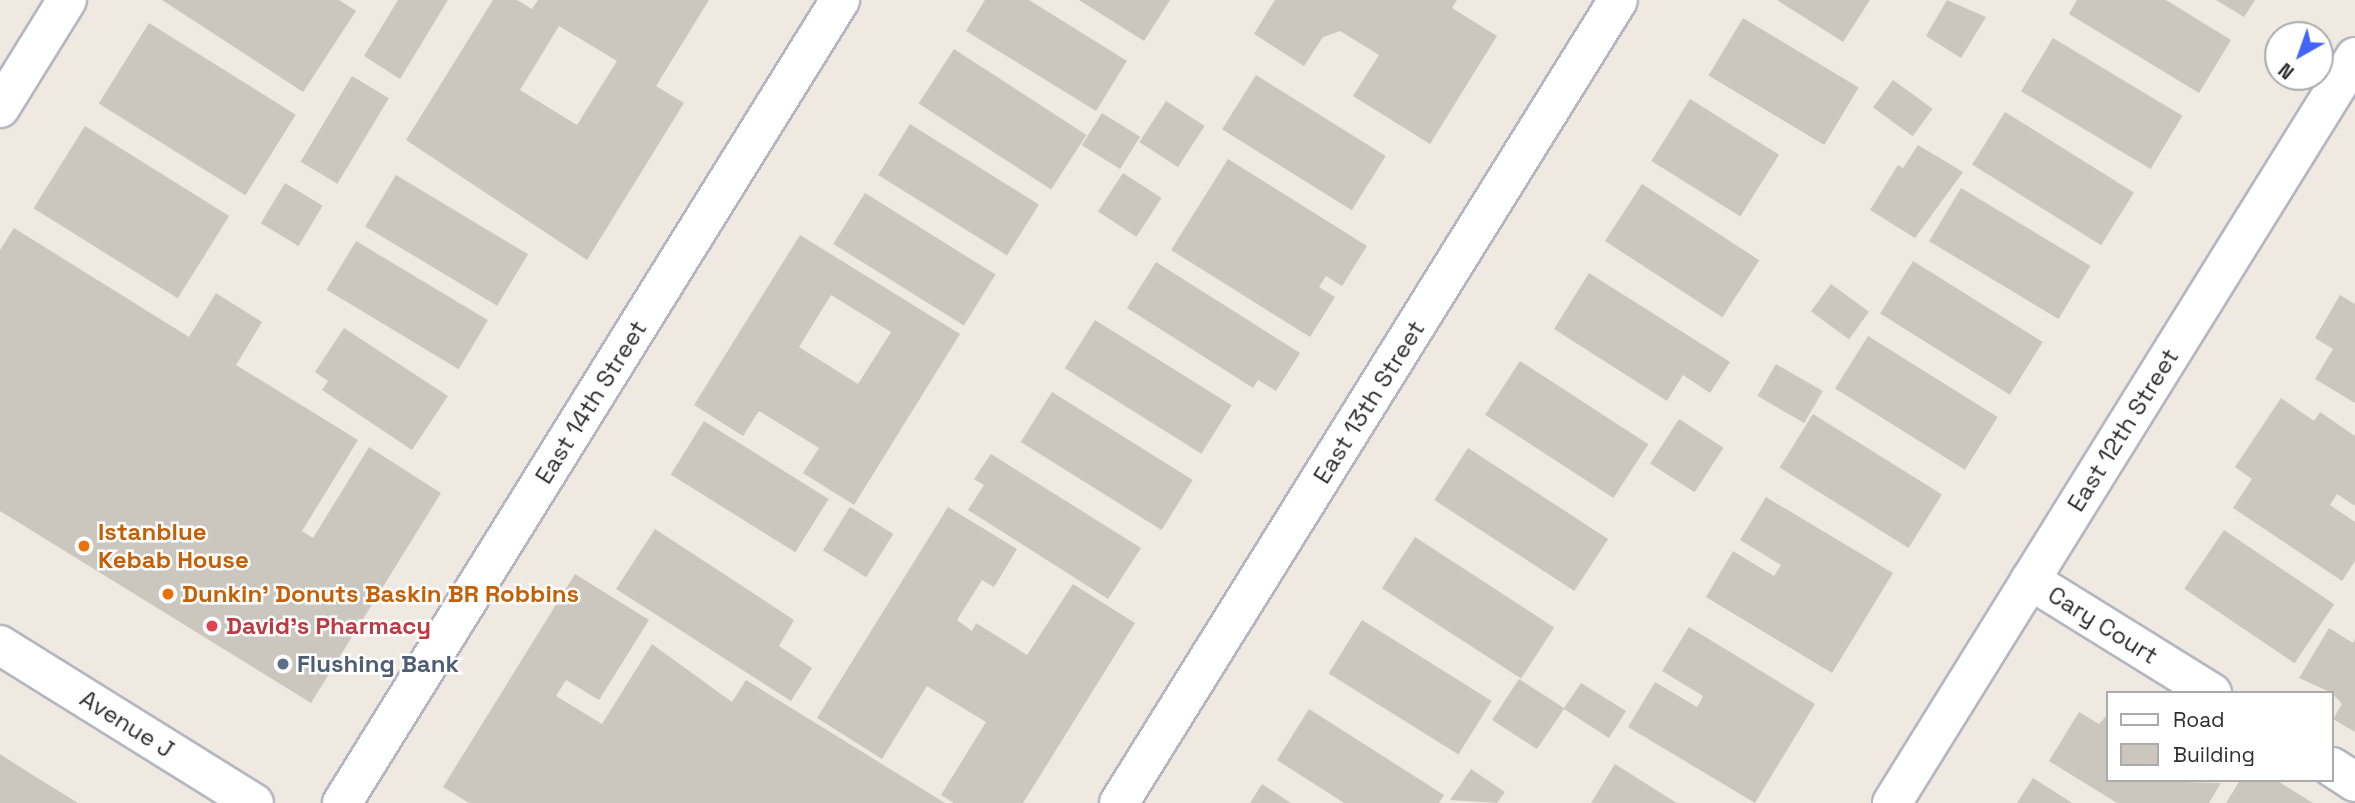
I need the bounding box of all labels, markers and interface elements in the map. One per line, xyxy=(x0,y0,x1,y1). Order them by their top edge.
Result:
north arrow xyxy=(2264,21,2334,91)
text: N xyxy=(2274,57,2299,85)
street label: East 14th Street xyxy=(529,315,653,489)
street label: East 13th Street xyxy=(1307,315,1431,489)
street label: East 12th Street xyxy=(2061,343,2185,517)
place label: Istanblue Kebab House xyxy=(98,518,249,574)
marker: Istanblue Kebab House xyxy=(76,538,92,554)
place label: Dunkin' Donuts Baskin BR Robbins xyxy=(182,580,579,608)
street label: Cary Court xyxy=(2043,580,2163,670)
marker: Dunkin' Donuts Baskin BR Robbins xyxy=(160,586,176,602)
place label: David's Pharmacy xyxy=(226,612,431,640)
marker: David's Pharmacy xyxy=(204,618,220,634)
place label: Flushing Bank xyxy=(297,650,459,678)
marker: Flushing Bank xyxy=(275,656,291,672)
street label: Avenue J xyxy=(75,684,179,764)
legend xyxy=(2106,691,2334,782)
text: Road xyxy=(2173,706,2225,733)
text: Building xyxy=(2173,741,2255,768)

